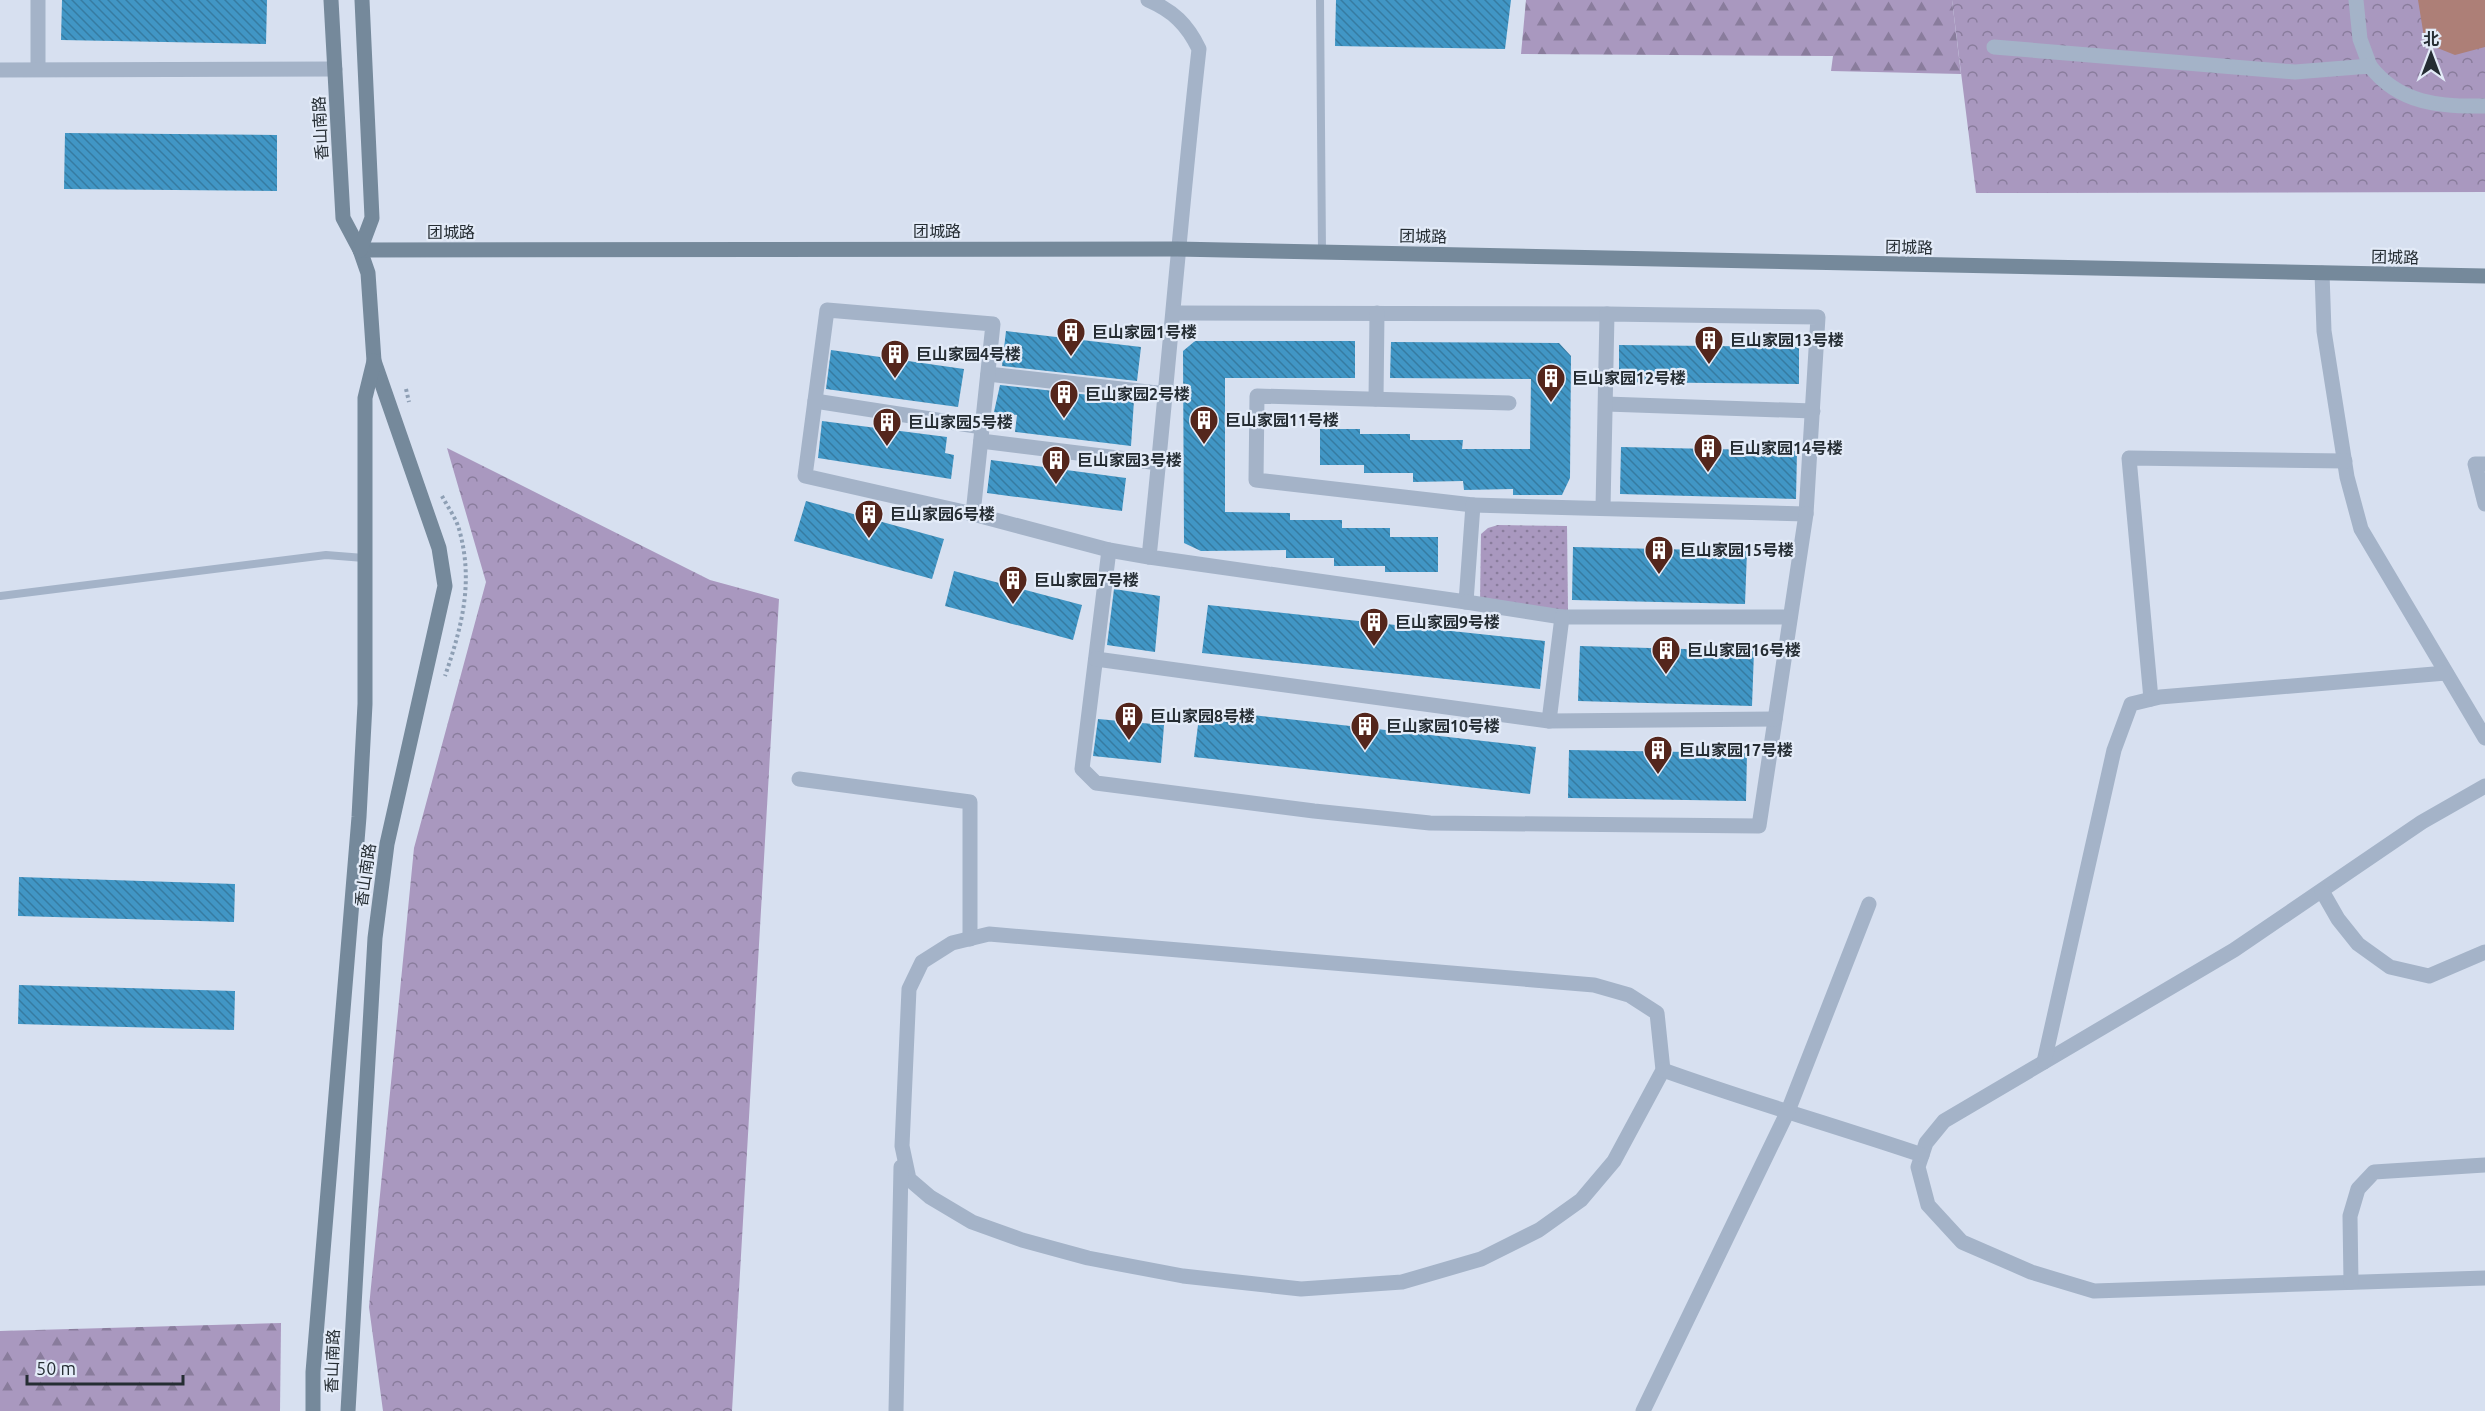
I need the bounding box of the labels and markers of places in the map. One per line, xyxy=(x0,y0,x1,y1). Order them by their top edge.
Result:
building icon: 巨山家园1号楼 xyxy=(1055,316,1087,358)
place label: 巨山家园1号楼 xyxy=(1092,323,1197,341)
building icon: 巨山家园13号楼 xyxy=(1693,324,1725,366)
place label: 巨山家园13号楼 xyxy=(1730,331,1844,349)
building icon: 巨山家园4号楼 xyxy=(879,338,911,380)
place label: 巨山家园4号楼 xyxy=(916,345,1021,363)
building icon: 巨山家园12号楼 xyxy=(1535,362,1567,404)
place label: 巨山家园12号楼 xyxy=(1572,369,1686,387)
building icon: 巨山家园2号楼 xyxy=(1048,378,1080,420)
place label: 巨山家园2号楼 xyxy=(1085,385,1190,403)
building icon: 巨山家园11号楼 xyxy=(1188,404,1220,446)
building icon: 巨山家园5号楼 xyxy=(871,406,903,448)
place label: 巨山家园11号楼 xyxy=(1225,411,1339,429)
place label: 巨山家园5号楼 xyxy=(908,413,1013,431)
building icon: 巨山家园14号楼 xyxy=(1692,432,1724,474)
place label: 巨山家园14号楼 xyxy=(1729,439,1843,457)
building icon: 巨山家园3号楼 xyxy=(1040,444,1072,486)
place label: 巨山家园3号楼 xyxy=(1077,451,1182,469)
building icon: 巨山家园6号楼 xyxy=(853,498,885,540)
place label: 巨山家园6号楼 xyxy=(890,505,995,523)
building icon: 巨山家园15号楼 xyxy=(1643,534,1675,576)
place label: 巨山家园15号楼 xyxy=(1680,541,1794,559)
building icon: 巨山家园7号楼 xyxy=(997,564,1029,606)
place label: 巨山家园7号楼 xyxy=(1034,571,1139,589)
building icon: 巨山家园9号楼 xyxy=(1358,606,1390,648)
place label: 巨山家园9号楼 xyxy=(1395,613,1500,631)
building icon: 巨山家园16号楼 xyxy=(1650,634,1682,676)
place label: 巨山家园16号楼 xyxy=(1687,641,1801,659)
building icon: 巨山家园8号楼 xyxy=(1113,700,1145,742)
place label: 巨山家园8号楼 xyxy=(1150,707,1255,725)
building icon: 巨山家园10号楼 xyxy=(1349,710,1381,752)
place label: 巨山家园10号楼 xyxy=(1386,717,1500,735)
building icon: 巨山家园17号楼 xyxy=(1642,734,1674,776)
place label: 巨山家园17号楼 xyxy=(1679,741,1793,759)

